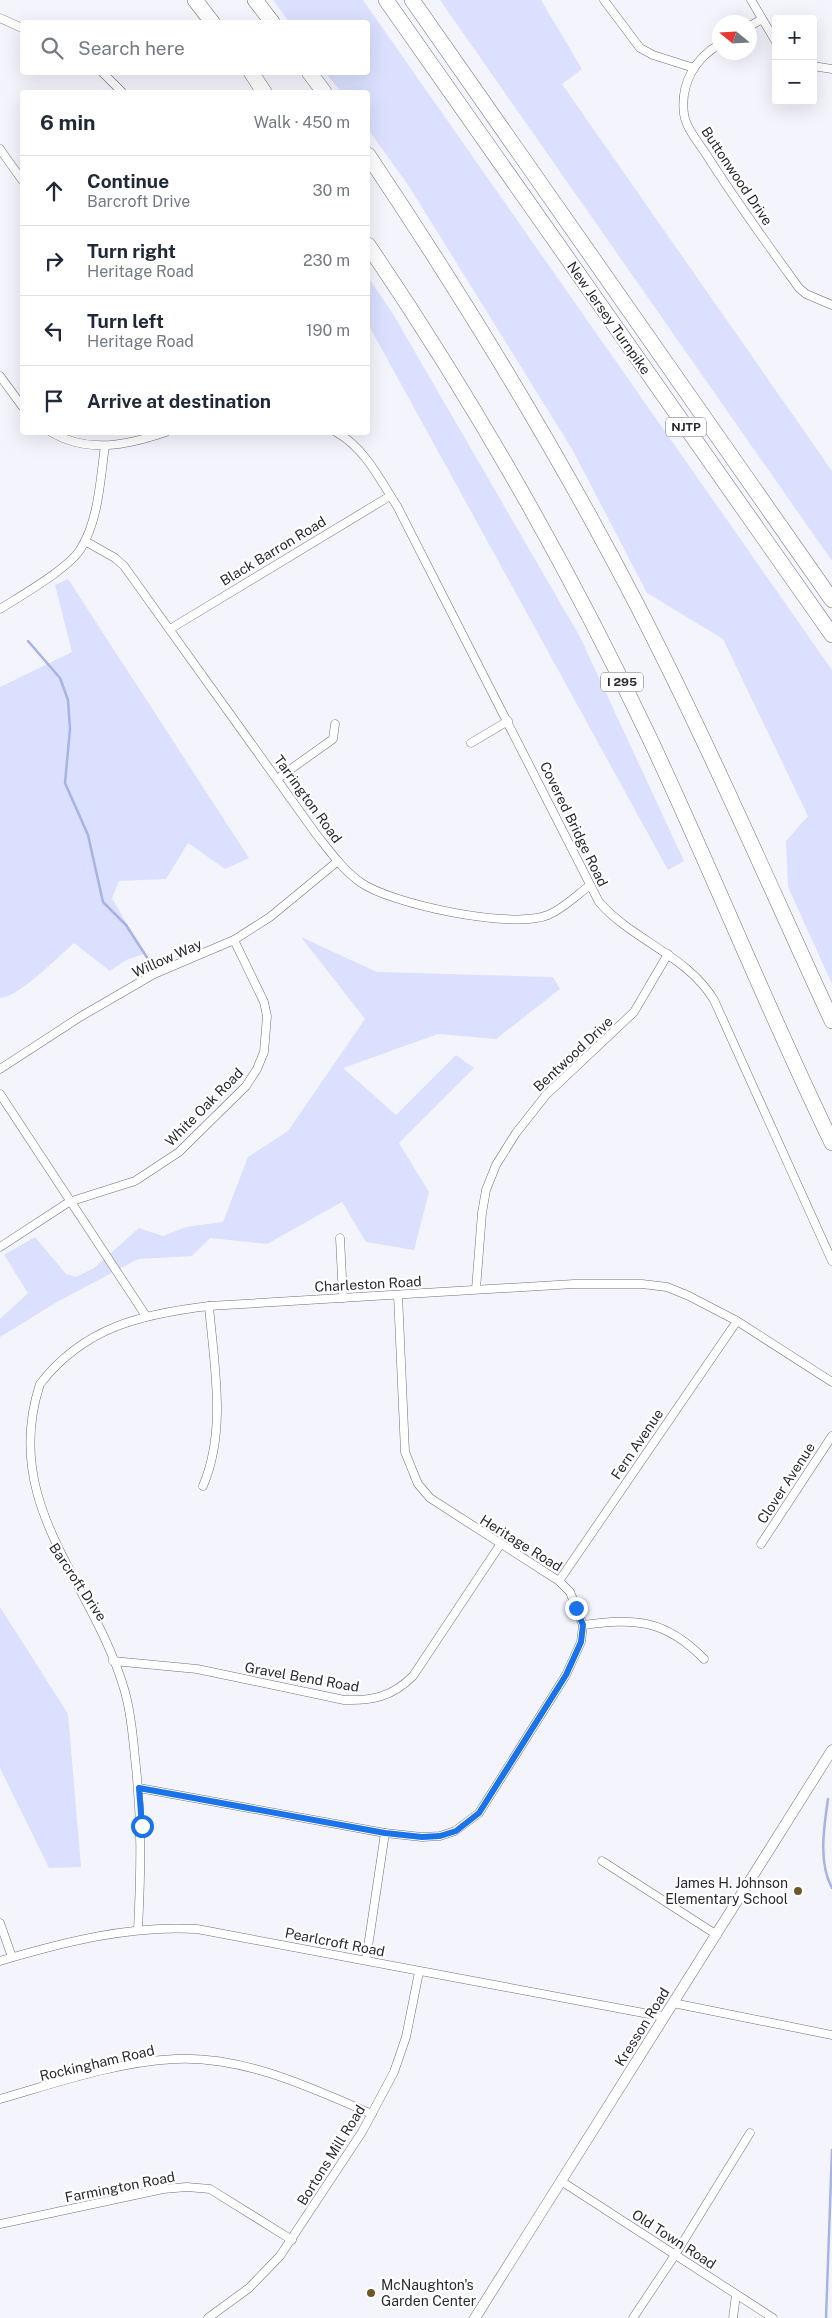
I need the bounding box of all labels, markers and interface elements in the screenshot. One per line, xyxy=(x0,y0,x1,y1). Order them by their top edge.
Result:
north arrow xyxy=(712,15,757,60)
map controls xyxy=(772,15,817,105)
button: + xyxy=(772,15,817,60)
search box xyxy=(20,20,370,75)
icon: search xyxy=(38,34,66,62)
text: Search here xyxy=(78,37,185,59)
button: − xyxy=(772,60,817,105)
text: 6 min xyxy=(40,110,96,135)
text: Walk · 450 m xyxy=(254,113,350,132)
street label: Buttonwood Drive xyxy=(698,124,776,228)
text: Continue xyxy=(87,170,169,192)
icon: ahead xyxy=(40,177,68,205)
text: 30 m xyxy=(313,181,350,200)
text: Barcroft Drive xyxy=(87,192,190,211)
text: Turn right xyxy=(87,240,176,262)
icon: right xyxy=(40,247,68,275)
text: 230 m xyxy=(303,251,350,270)
street label: New Jersey Turnpike xyxy=(564,259,654,377)
text: Heritage Road xyxy=(87,262,194,281)
text: Turn left xyxy=(87,310,164,332)
icon: left xyxy=(40,317,68,345)
text: 190 m xyxy=(306,321,350,340)
text: Heritage Road xyxy=(87,332,194,351)
icon: arrive xyxy=(40,387,68,415)
text: Arrive at destination xyxy=(87,390,271,412)
road number: NJTP xyxy=(666,418,706,437)
street label: Black Barron Road xyxy=(217,513,329,589)
road number: I 295 xyxy=(601,672,643,692)
street label: Tarrington Road xyxy=(271,752,345,846)
street label: Covered Bridge Road xyxy=(537,759,611,889)
street label: Willow Way xyxy=(130,935,205,980)
street label: Bentwood Drive xyxy=(530,1013,616,1095)
street label: White Oak Road xyxy=(162,1065,246,1149)
street label: Charleston Road xyxy=(314,1273,422,1295)
street label: Fern Avenue xyxy=(608,1406,666,1482)
street label: Clover Avenue xyxy=(754,1440,818,1526)
street label: Heritage Road xyxy=(477,1511,565,1575)
street label: Barcroft Drive xyxy=(46,1540,110,1624)
route end xyxy=(565,1597,588,1620)
street label: Gravel Bend Road xyxy=(244,1659,360,1695)
route start xyxy=(131,1815,154,1838)
place label: James H. Johnson Elementary School xyxy=(665,1875,788,1907)
marker: James H. Johnson Elementary School xyxy=(792,1885,804,1897)
street label: Pearlcroft Road xyxy=(284,1924,386,1960)
street label: Kresson Road xyxy=(612,1985,672,2069)
street label: Rockingham Road xyxy=(38,2042,156,2084)
street label: Bortons Mill Road xyxy=(294,2102,368,2208)
street label: Farmington Road xyxy=(64,2168,176,2206)
street label: Old Town Road xyxy=(629,2206,719,2272)
place label: McNaughton's Garden Center xyxy=(381,2277,476,2309)
marker: McNaughton's Garden Center xyxy=(365,2287,377,2299)

